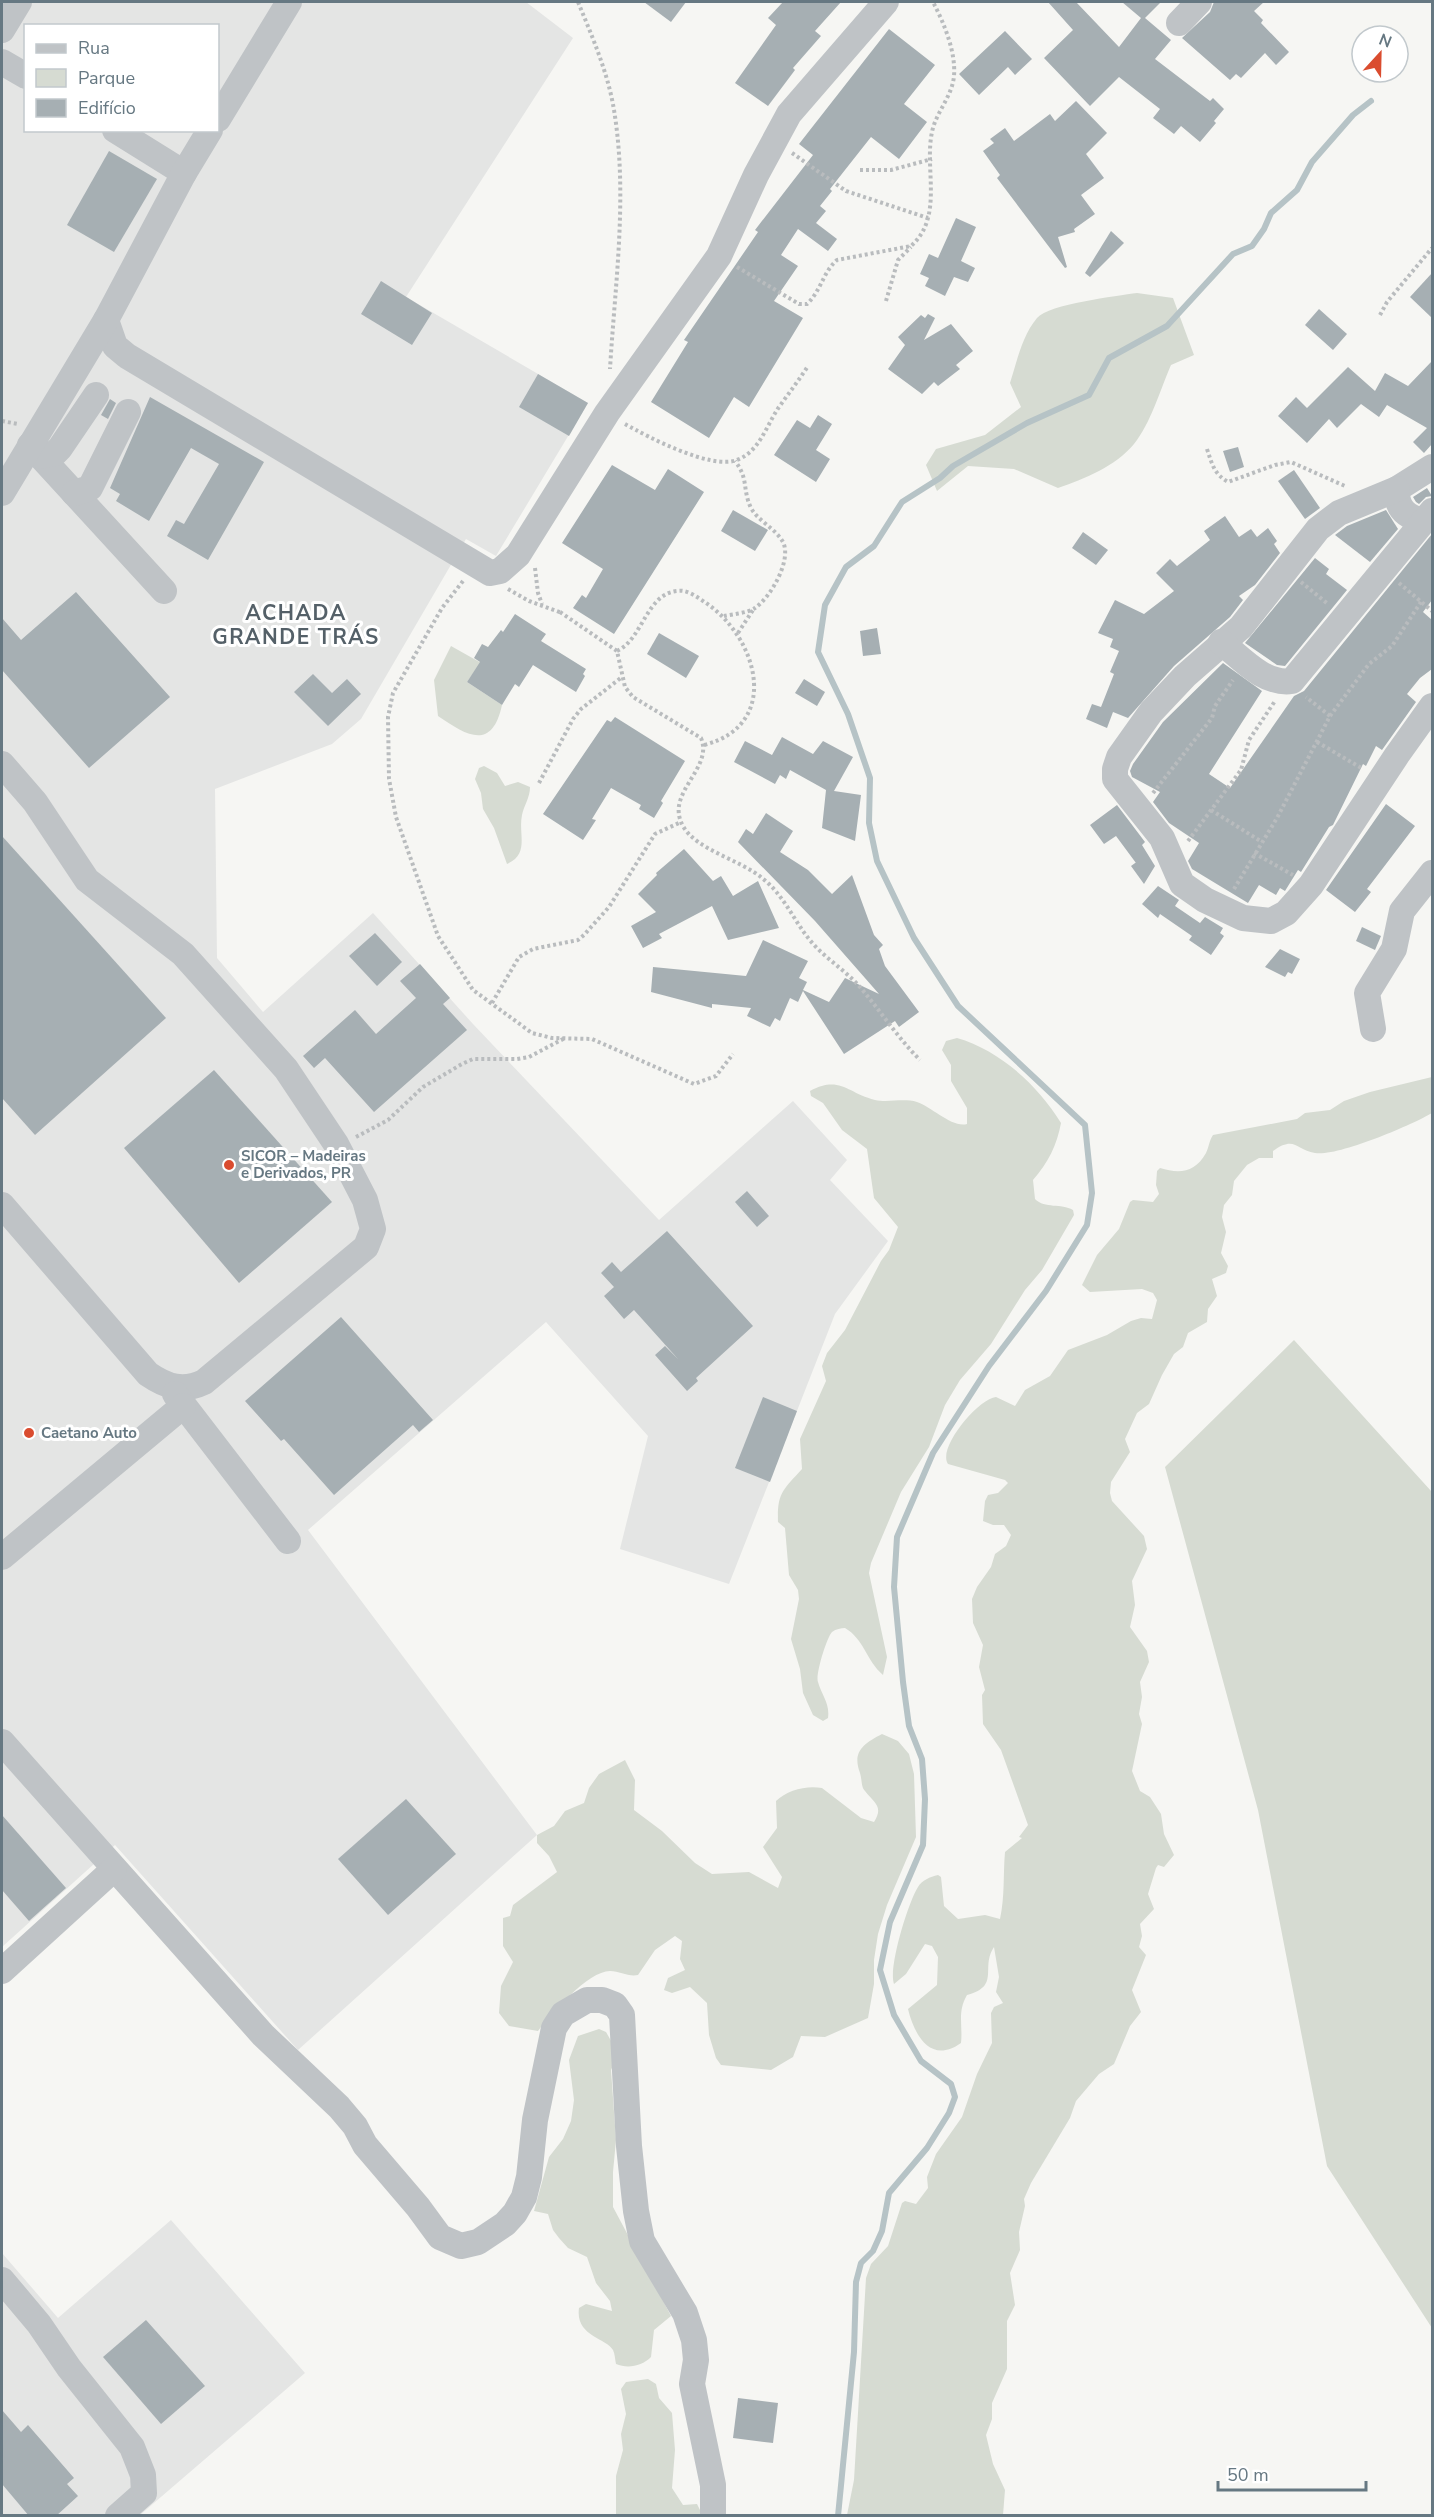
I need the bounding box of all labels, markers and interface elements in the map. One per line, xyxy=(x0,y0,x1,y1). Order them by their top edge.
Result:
legend xyxy=(24,24,219,132)
north arrow xyxy=(1350,24,1410,84)
text: N xyxy=(1376,29,1395,53)
text: Rua xyxy=(78,36,110,60)
text: Parque xyxy=(78,66,135,90)
text: Edifício xyxy=(78,96,136,120)
district label: ACHADA GRANDE TRÁS xyxy=(212,599,380,651)
place label: SICOR – Madeiras e Derivados, PR xyxy=(241,1146,366,1183)
marker: SICOR – Madeiras e Derivados, PR xyxy=(222,1158,236,1172)
place label: Caetano Auto xyxy=(41,1423,137,1443)
marker: Caetano Auto xyxy=(22,1426,36,1440)
scale bar xyxy=(1218,2454,1366,2492)
text: 50 m xyxy=(1227,2463,1269,2487)

